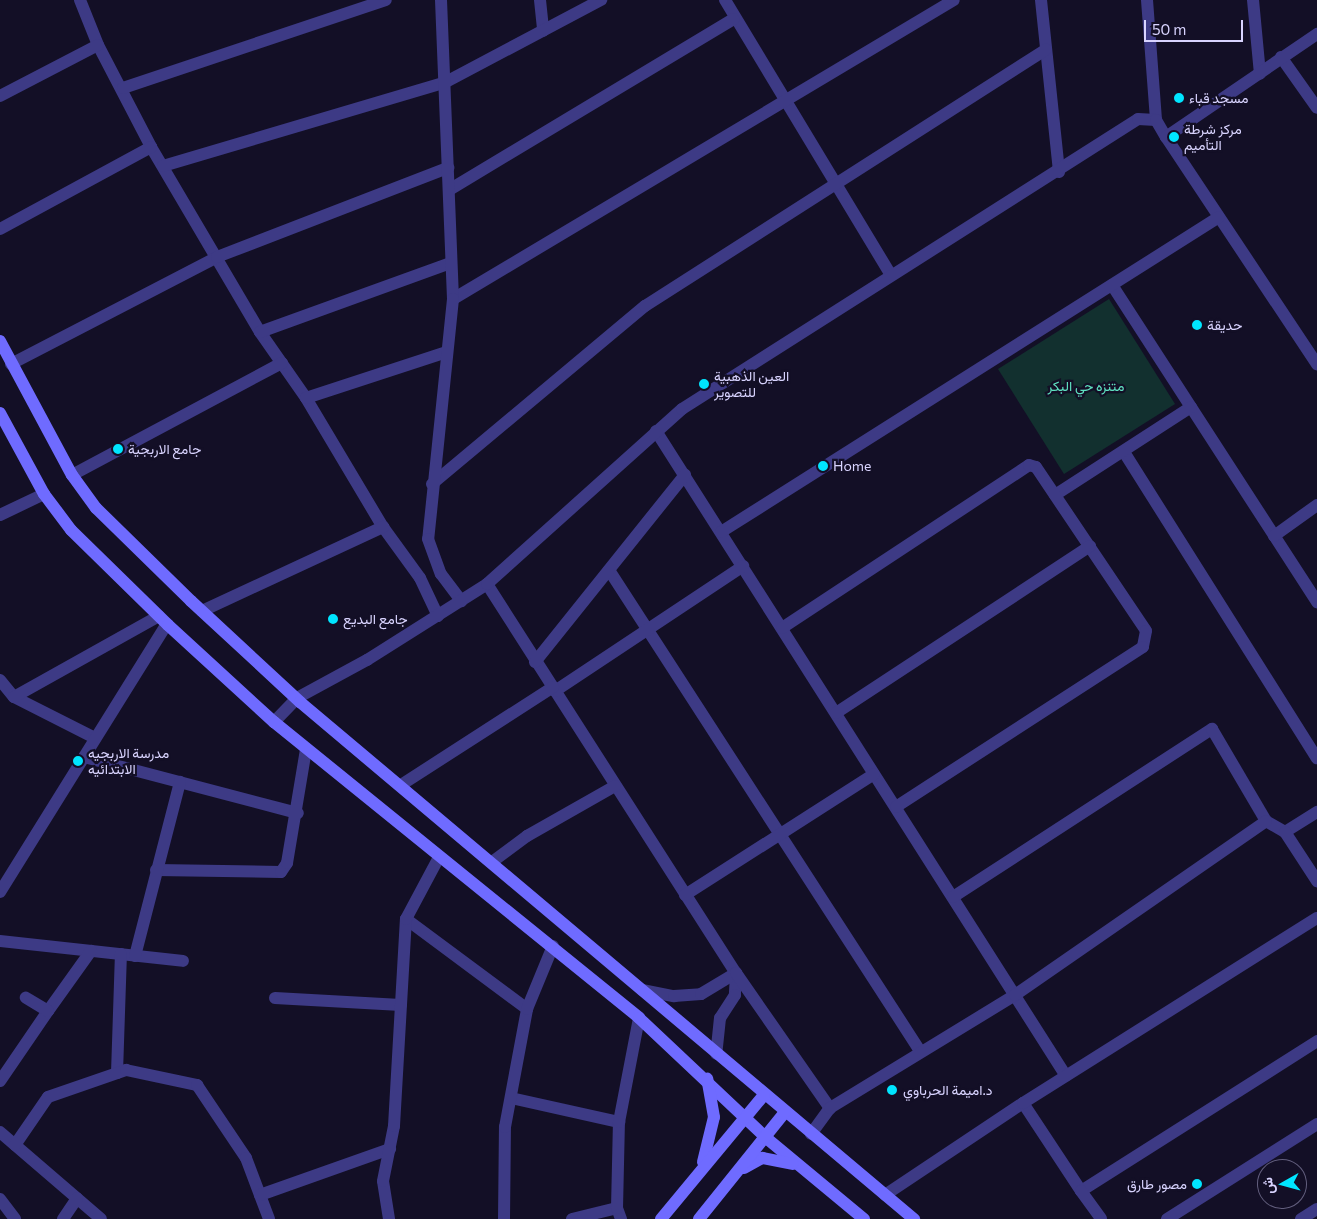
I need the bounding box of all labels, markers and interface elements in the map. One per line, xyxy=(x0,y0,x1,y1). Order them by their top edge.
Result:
scale bar xyxy=(1147,10,1246,42)
text: 50 m xyxy=(1152,20,1186,38)
place label: مسجد قباء xyxy=(1189,90,1249,106)
marker: مسجد قباء xyxy=(1173,92,1185,104)
place label: مركز شرطة التأميم xyxy=(1184,121,1242,154)
marker: مركز شرطة التأميم xyxy=(1168,131,1180,143)
place label: حديقة xyxy=(1207,317,1242,333)
marker: حديقة xyxy=(1191,319,1203,331)
place label: العين الذهبية للتصوير xyxy=(714,368,789,401)
marker: العين الذهبية للتصوير xyxy=(698,378,710,390)
park label: متنزه حي البكر xyxy=(1048,378,1124,394)
place label: جامع الاربجية xyxy=(128,441,201,457)
marker: جامع الاربجية xyxy=(112,443,124,455)
place label: Home xyxy=(833,458,871,474)
marker: Home xyxy=(817,460,829,472)
place label: جامع البديع xyxy=(343,611,408,627)
marker: جامع البديع xyxy=(327,613,339,625)
place label: مدرسة الاربجيه الابتدائيه xyxy=(88,745,169,778)
marker: مدرسة الاربجيه الابتدائيه xyxy=(72,755,84,767)
place label: د.اميمة الحرباوي xyxy=(903,1082,993,1098)
marker: د.اميمة الحرباوي xyxy=(885,1083,899,1097)
north arrow xyxy=(1257,1159,1307,1209)
place label: مصور طارق xyxy=(1127,1176,1187,1192)
text: ش xyxy=(1258,1176,1277,1195)
marker: مصور طارق xyxy=(1191,1178,1203,1190)

